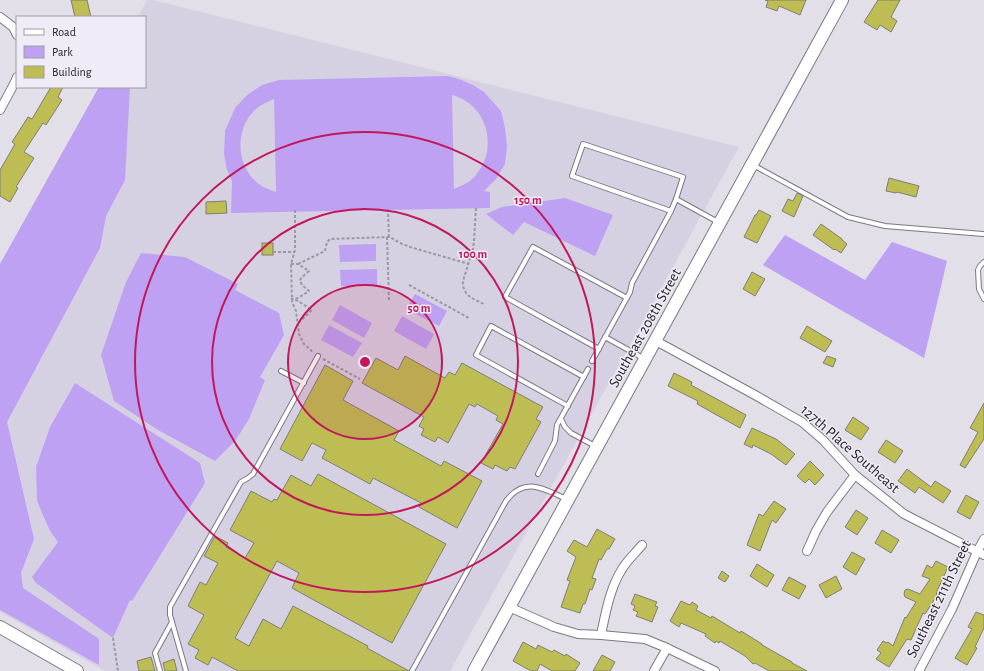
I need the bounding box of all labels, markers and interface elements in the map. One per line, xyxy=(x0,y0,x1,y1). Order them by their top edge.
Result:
legend xyxy=(16,16,146,88)
text: Road xyxy=(52,26,76,38)
text: Park xyxy=(52,46,73,58)
text: Building xyxy=(52,66,92,78)
text: 150 m xyxy=(514,194,542,206)
text: 100 m xyxy=(459,248,487,260)
street label: Southeast 208th Street xyxy=(606,266,684,390)
text: 50 m xyxy=(408,302,431,314)
centre of rings xyxy=(358,355,372,369)
street label: 127th Place Southeast xyxy=(798,402,902,496)
street label: Southeast 211th Street xyxy=(904,538,974,660)

